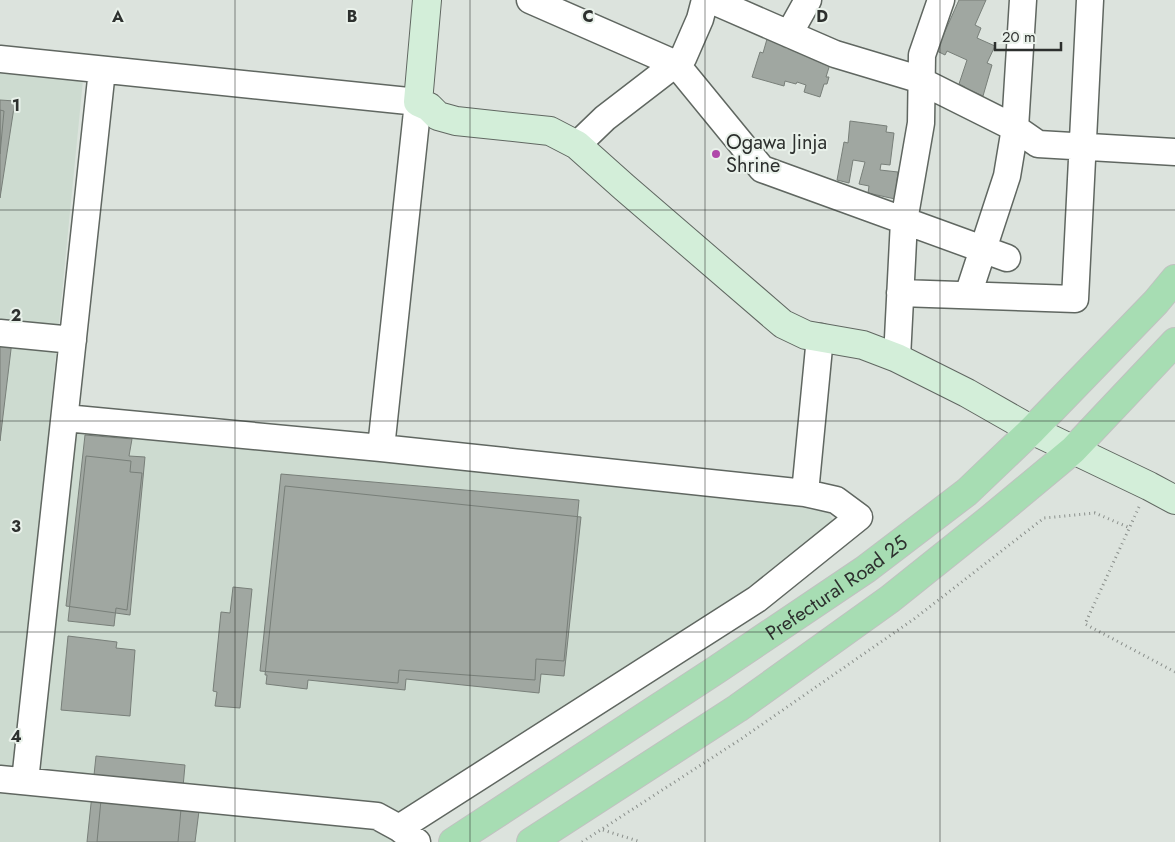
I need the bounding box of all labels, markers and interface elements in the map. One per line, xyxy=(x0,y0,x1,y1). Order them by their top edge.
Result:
text: A xyxy=(111,5,124,28)
text: B xyxy=(347,5,357,28)
text: C xyxy=(582,5,594,28)
text: D xyxy=(816,5,828,28)
scale bar xyxy=(995,20,1061,52)
text: 20 m xyxy=(1002,26,1036,48)
text: 1 xyxy=(12,94,20,117)
place label: Ogawa Jinja Shrine xyxy=(726,128,827,180)
marker: Ogawa Jinja Shrine xyxy=(710,148,722,160)
text: 2 xyxy=(11,304,21,327)
text: 3 xyxy=(11,515,21,538)
street label: Prefectural Road 25 xyxy=(760,528,914,648)
text: 4 xyxy=(10,725,22,748)

